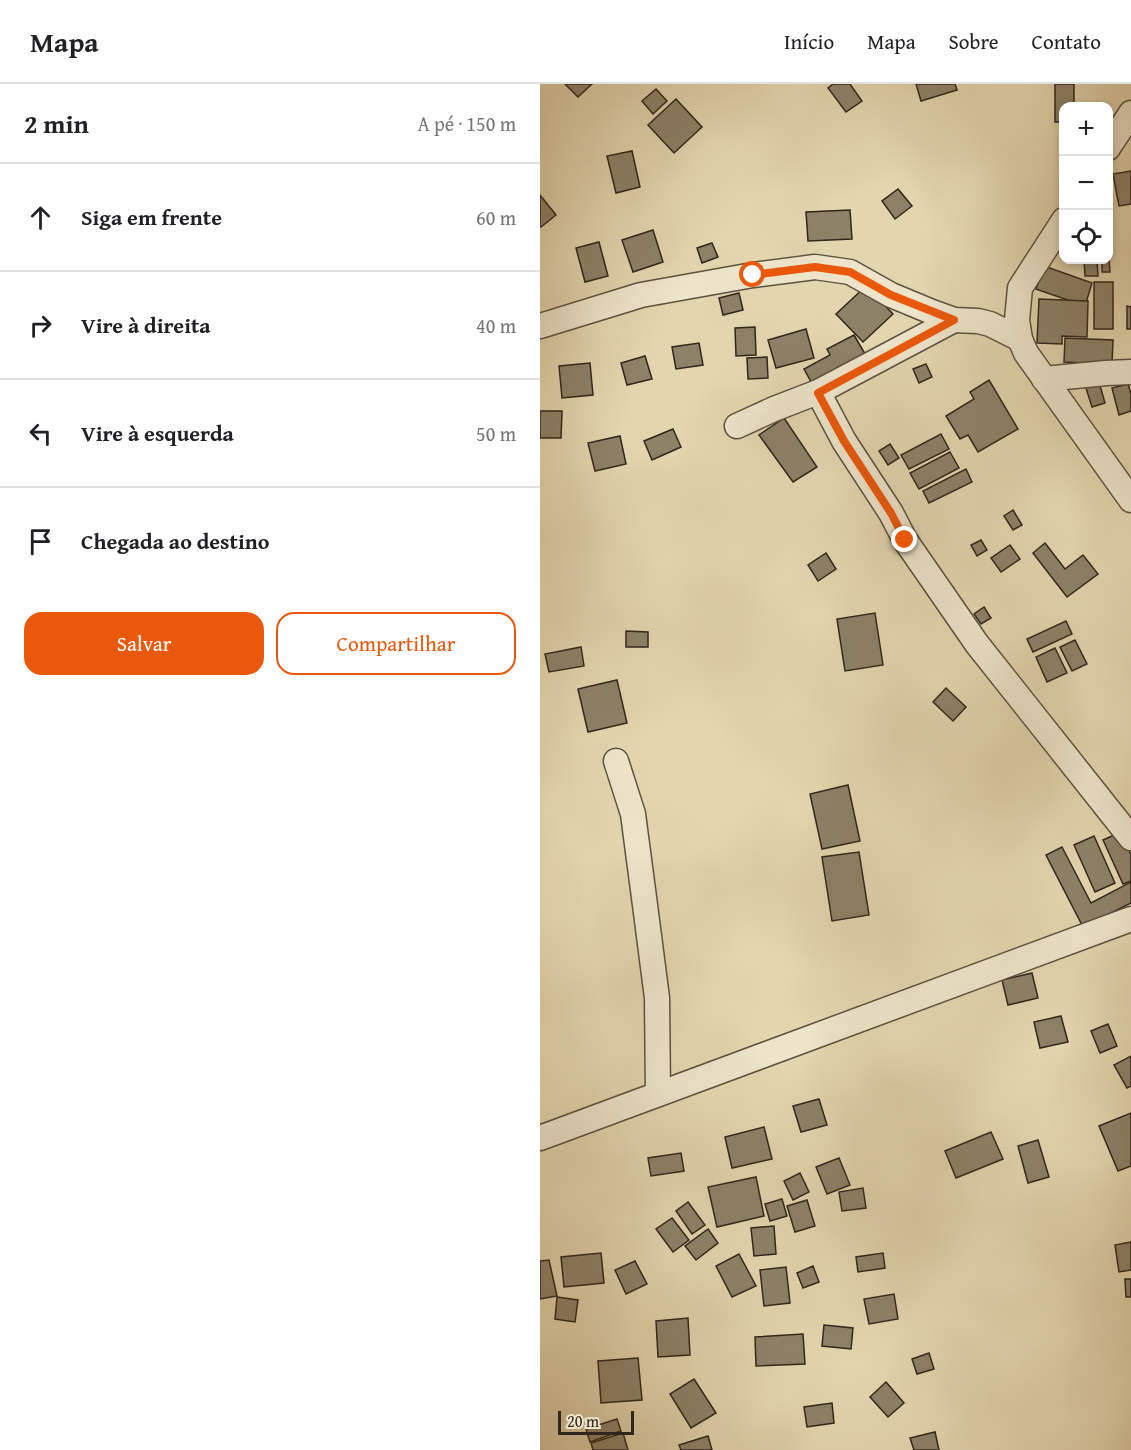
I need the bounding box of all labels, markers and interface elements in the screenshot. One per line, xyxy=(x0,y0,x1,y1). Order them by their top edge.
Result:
text: Mapa xyxy=(30,21,99,62)
text: Início xyxy=(784,26,834,57)
text: Mapa xyxy=(867,26,916,57)
text: Sobre xyxy=(949,26,999,57)
text: Contato xyxy=(1032,26,1101,57)
map controls xyxy=(1059,102,1113,264)
button: + xyxy=(1059,102,1113,156)
text: 2 min xyxy=(24,104,89,143)
text: A pé · 150 m xyxy=(418,109,516,138)
button: − xyxy=(1059,156,1113,210)
icon: ahead xyxy=(24,201,57,234)
text: Siga em frente xyxy=(81,201,222,233)
text: 60 m xyxy=(476,203,516,232)
button: locate xyxy=(1059,210,1113,264)
route start xyxy=(739,261,765,287)
icon: right xyxy=(24,309,57,342)
text: Vire à direita xyxy=(81,309,211,341)
text: 40 m xyxy=(476,311,516,340)
icon: left xyxy=(24,417,57,450)
text: Vire à esquerda xyxy=(81,417,234,449)
text: 50 m xyxy=(476,419,516,448)
icon: arrive xyxy=(24,525,57,558)
text: Chegada ao destino xyxy=(81,525,269,557)
route end xyxy=(891,526,917,552)
button: Salvar xyxy=(24,612,264,675)
button: Compartilhar xyxy=(276,612,516,675)
scale bar xyxy=(558,1408,634,1436)
text: 20 m xyxy=(567,1409,599,1433)

